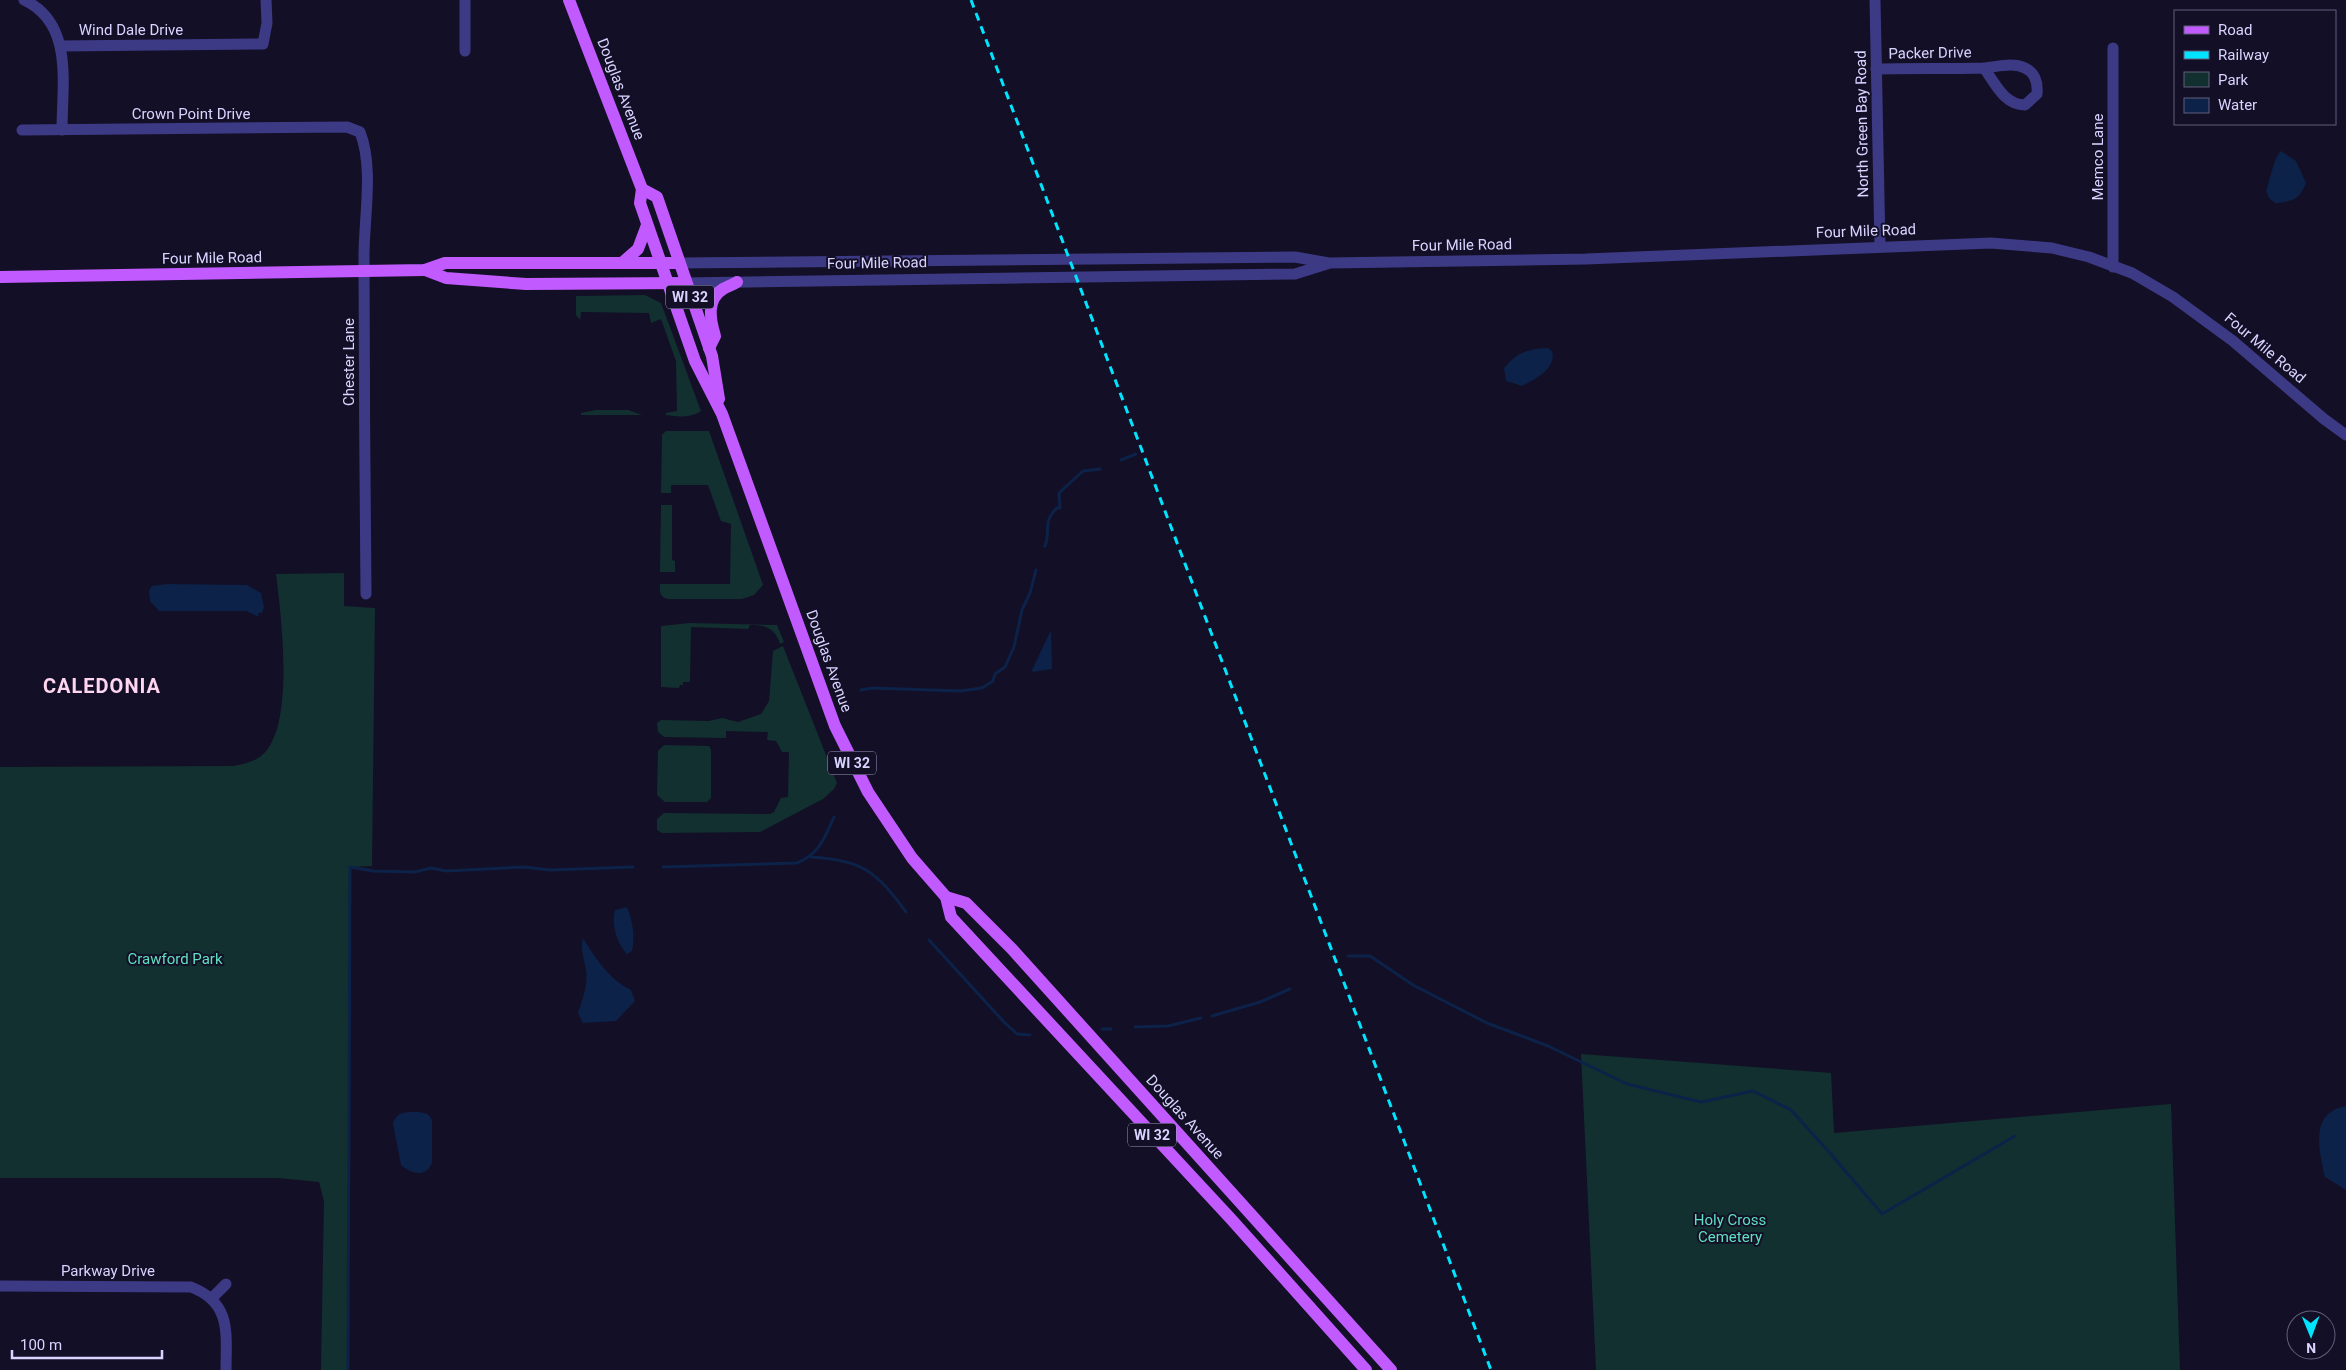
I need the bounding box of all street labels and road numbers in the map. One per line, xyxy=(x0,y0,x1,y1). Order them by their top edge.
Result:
street label: Wind Dale Drive xyxy=(79,21,183,39)
street label: Douglas Avenue xyxy=(593,36,649,142)
street label: Packer Drive xyxy=(1888,43,1972,63)
street label: North Green Bay Road xyxy=(1852,50,1872,198)
street label: Crown Point Drive xyxy=(132,105,250,123)
street label: Memco Lane xyxy=(2089,114,2107,200)
street label: Four Mile Road xyxy=(1816,220,1916,242)
street label: Four Mile Road xyxy=(1412,235,1512,255)
street label: Four Mile Road xyxy=(162,248,262,268)
street label: Four Mile Road xyxy=(827,253,927,273)
road number: WI 32 xyxy=(666,286,714,308)
street label: Four Mile Road xyxy=(2221,309,2309,387)
street label: Chester Lane xyxy=(340,318,358,406)
street label: Douglas Avenue xyxy=(802,607,856,715)
road number: WI 32 xyxy=(828,751,876,774)
street label: Douglas Avenue xyxy=(1142,1071,1228,1163)
road number: WI 32 xyxy=(1128,1124,1176,1146)
street label: Parkway Drive xyxy=(61,1262,155,1280)

